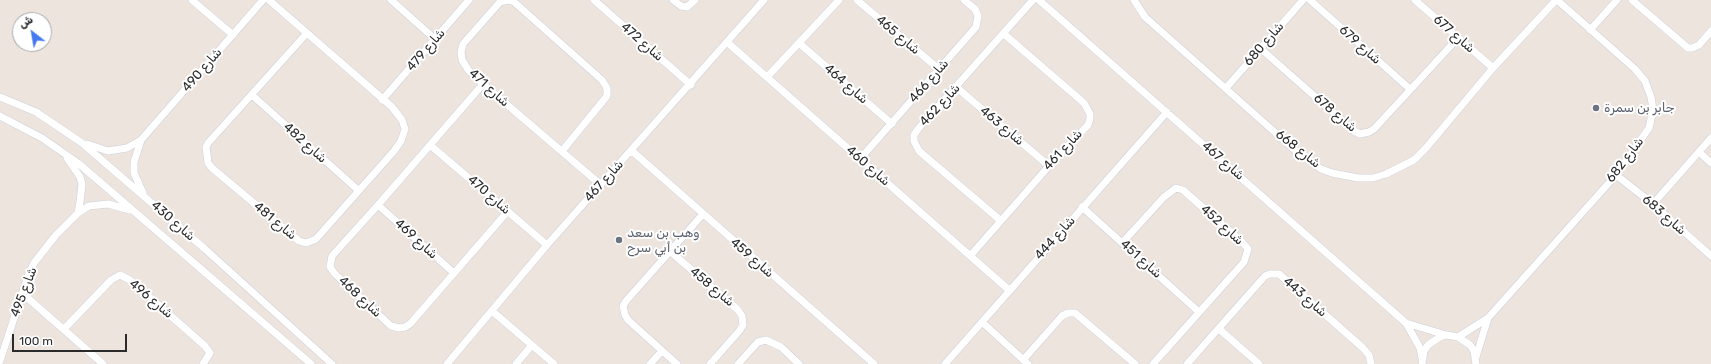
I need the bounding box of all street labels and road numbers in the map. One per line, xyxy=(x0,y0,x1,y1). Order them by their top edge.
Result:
street label: شارع 465 xyxy=(873,12,923,58)
street label: شارع 677 xyxy=(1430,12,1478,56)
street label: شارع 472 xyxy=(618,19,666,65)
street label: شارع 680 xyxy=(1241,19,1287,69)
street label: شارع 679 xyxy=(1336,22,1384,68)
street label: شارع 479 xyxy=(403,26,449,74)
street label: شارع 490 xyxy=(179,45,225,95)
street label: شارع 466 xyxy=(906,56,952,106)
street label: شارع 464 xyxy=(821,61,871,107)
street label: شارع 471 xyxy=(466,66,512,110)
street label: شارع 462 xyxy=(916,80,964,130)
street label: شارع 678 xyxy=(1310,90,1360,136)
street label: شارع 463 xyxy=(977,103,1027,149)
street label: شارع 482 xyxy=(280,119,330,167)
street label: شارع 461 xyxy=(1040,126,1086,174)
street label: شارع 668 xyxy=(1272,127,1324,171)
street label: شارع 682 xyxy=(1603,134,1647,186)
street label: شارع 467 xyxy=(1199,138,1247,184)
street label: شارع 460 xyxy=(843,143,893,189)
street label: شارع 467 xyxy=(581,157,627,205)
street label: شارع 470 xyxy=(464,172,514,218)
street label: شارع 683 xyxy=(1639,192,1689,238)
street label: شارع 430 xyxy=(148,198,198,244)
street label: شارع 481 xyxy=(250,199,300,243)
street label: شارع 452 xyxy=(1197,202,1247,248)
street label: شارع 444 xyxy=(1031,213,1079,263)
street label: شارع 469 xyxy=(391,216,441,262)
street label: شارع 459 xyxy=(727,235,777,281)
street label: شارع 451 xyxy=(1117,236,1165,282)
street label: شارع 458 xyxy=(687,264,737,310)
street label: شارع 495 xyxy=(7,265,41,319)
street label: شارع 468 xyxy=(335,273,385,321)
street label: شارع 443 xyxy=(1280,274,1330,320)
street label: شارع 496 xyxy=(126,276,176,322)

